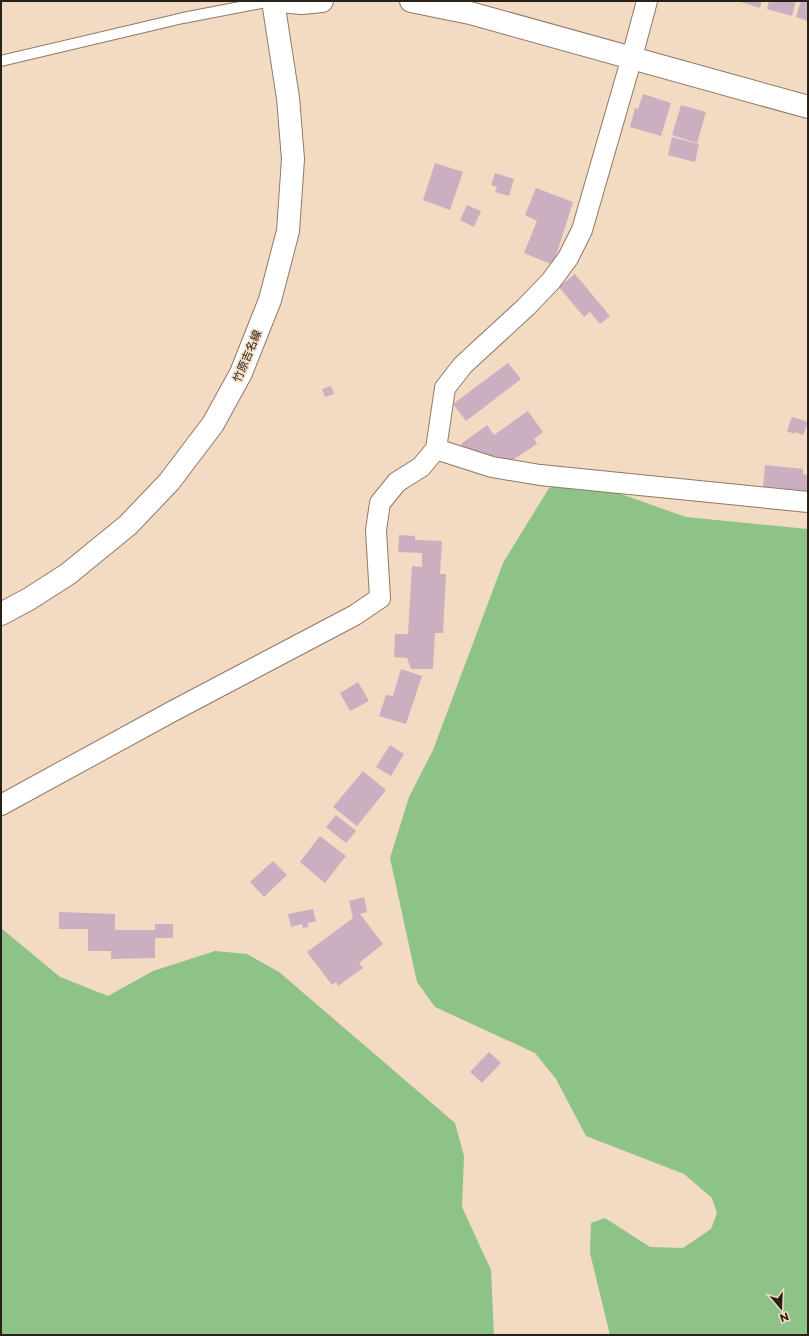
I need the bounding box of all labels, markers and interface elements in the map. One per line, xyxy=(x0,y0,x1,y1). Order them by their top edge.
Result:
street label: 竹原吉名線 xyxy=(230,328,264,384)
north arrow xyxy=(761,1288,801,1328)
text: N xyxy=(778,1309,791,1326)

